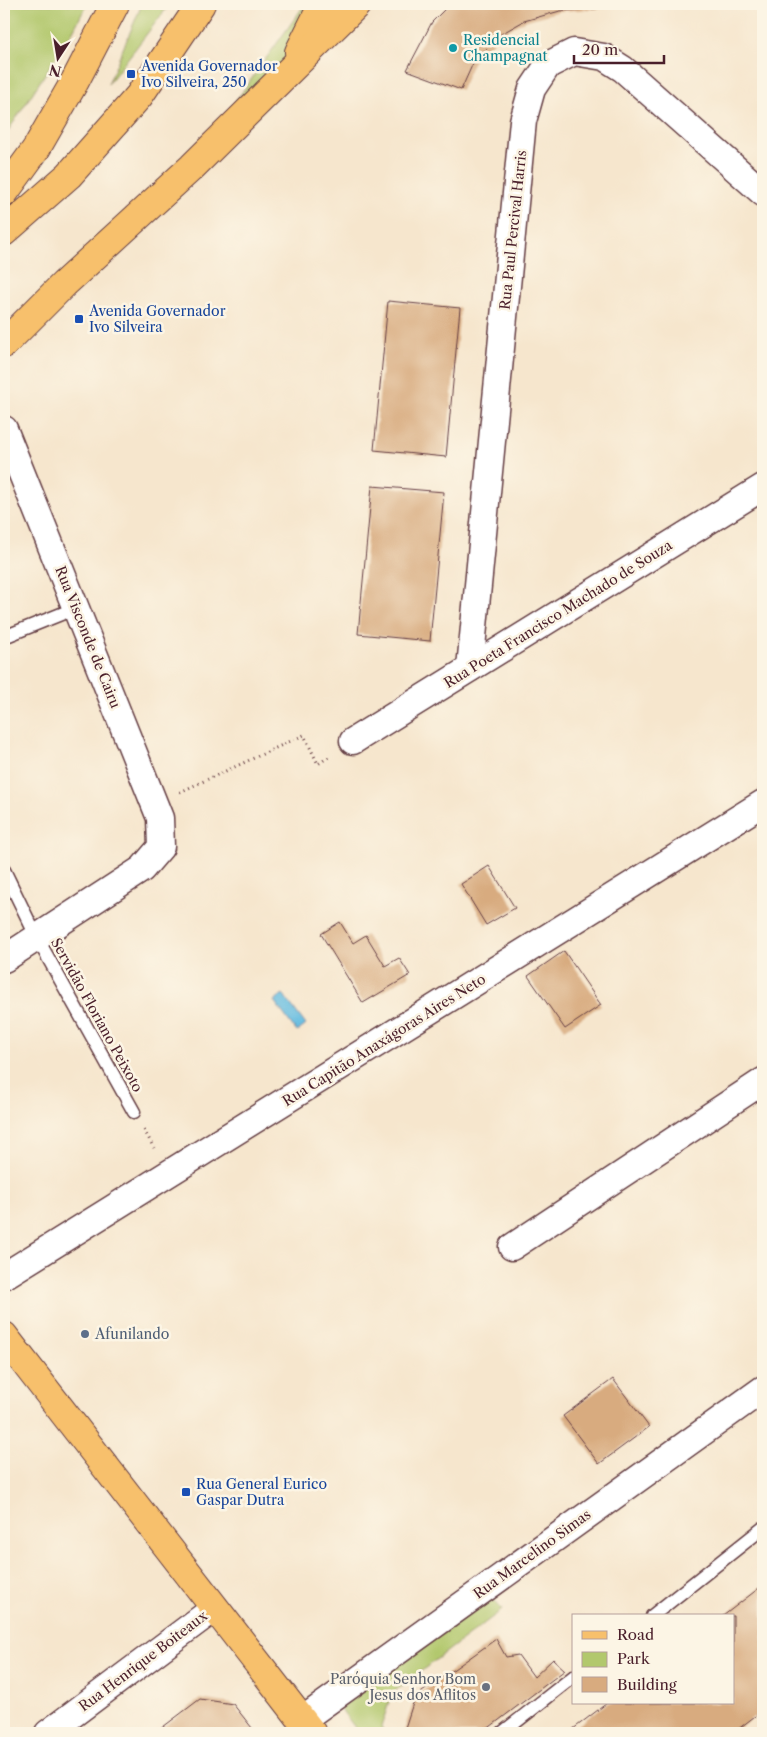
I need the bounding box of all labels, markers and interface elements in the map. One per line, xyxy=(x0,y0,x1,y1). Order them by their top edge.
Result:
place label: Residencial Champagnat xyxy=(463,31,548,65)
north arrow xyxy=(32,32,82,82)
scale bar xyxy=(574,32,664,64)
text: 20 m xyxy=(582,40,618,59)
marker: Residencial Champagnat xyxy=(447,42,459,54)
place label: Avenida Governador Ivo Silveira, 250 xyxy=(140,57,278,91)
text: N xyxy=(47,61,63,81)
marker: Avenida Governador Ivo Silveira, 250 xyxy=(125,68,137,80)
street label: Rua Paul Percival Harris xyxy=(496,149,530,311)
place label: Avenida Governador Ivo Silveira xyxy=(88,302,226,336)
marker: Avenida Governador Ivo Silveira xyxy=(73,313,85,325)
street label: Rua Poeta Francisco Machado de Souza xyxy=(441,536,676,692)
street label: Rua Visconde de Cairu xyxy=(51,563,125,711)
street label: Servidão Floriano Peixoto xyxy=(47,935,147,1095)
street label: Rua Capitão Anaxágoras Aires Neto xyxy=(279,970,489,1110)
place label: Afunilando xyxy=(94,1325,169,1343)
marker: Afunilando xyxy=(79,1328,91,1340)
place label: Rua General Eurico Gaspar Dutra xyxy=(196,1475,327,1509)
marker: Rua General Eurico Gaspar Dutra xyxy=(180,1486,192,1498)
street label: Rua Marcelino Simas xyxy=(470,1505,594,1603)
street label: Rua Henrique Boiteaux xyxy=(75,1606,212,1715)
legend xyxy=(572,1614,734,1704)
text: Road xyxy=(617,1625,654,1644)
text: Park xyxy=(617,1649,651,1668)
place label: Paróquia Senhor Bom Jesus dos Aflitos xyxy=(330,1670,476,1704)
text: Building xyxy=(617,1675,677,1694)
marker: Paróquia Senhor Bom Jesus dos Aflitos xyxy=(480,1681,492,1693)

